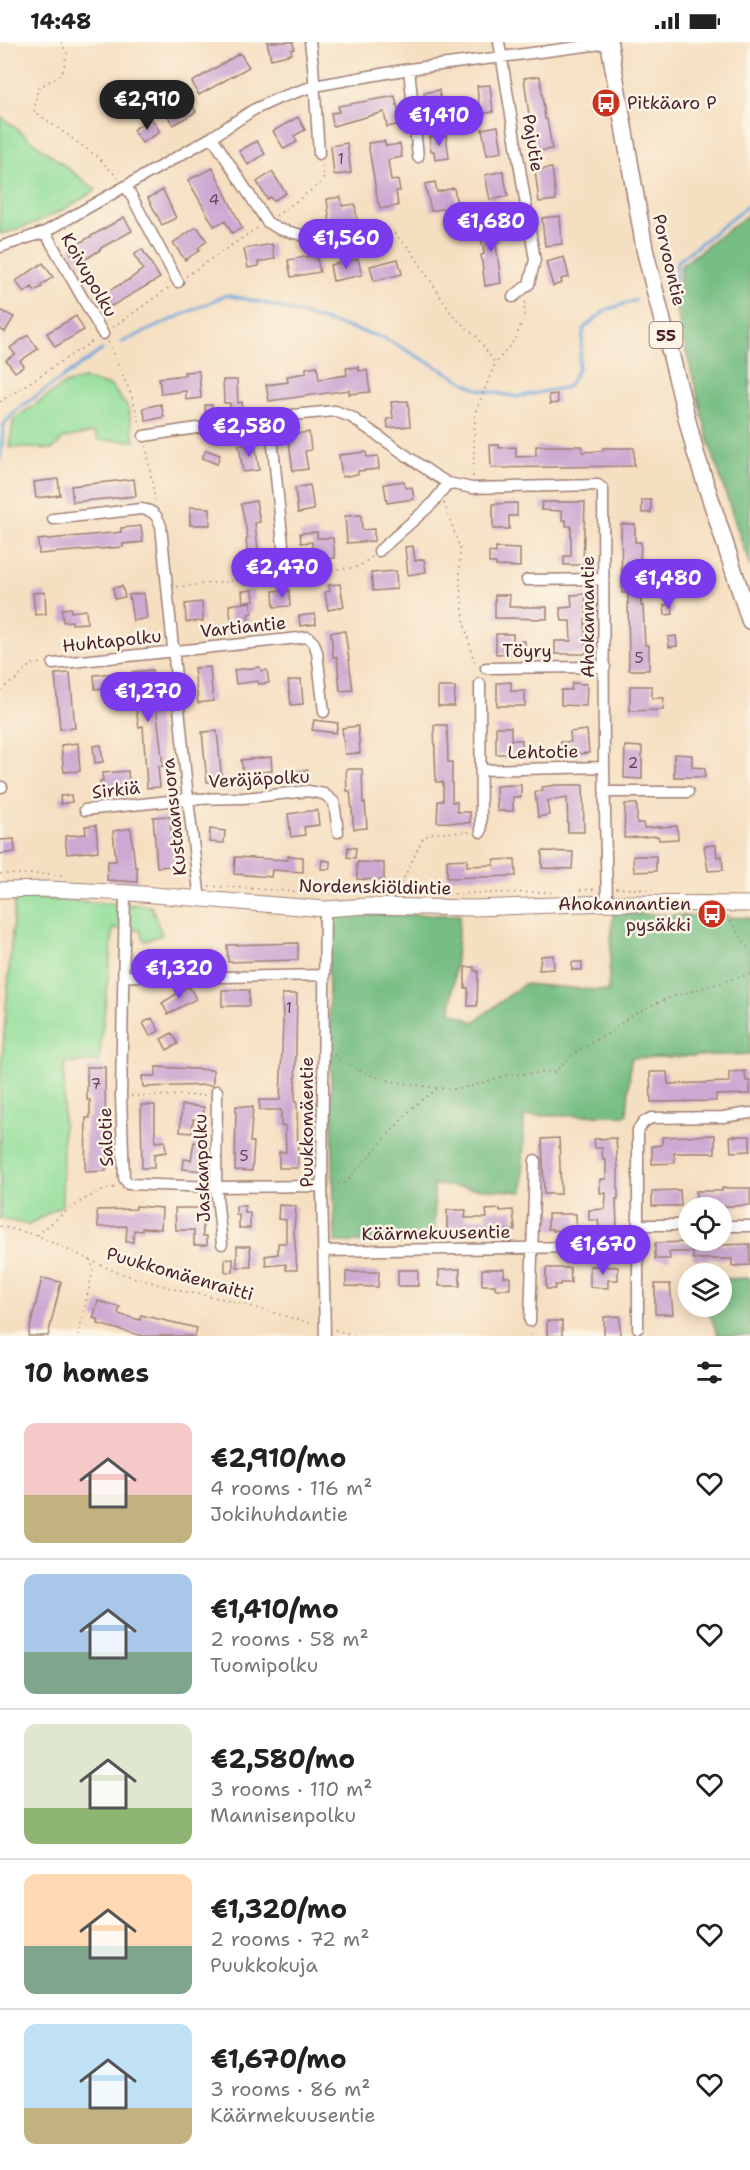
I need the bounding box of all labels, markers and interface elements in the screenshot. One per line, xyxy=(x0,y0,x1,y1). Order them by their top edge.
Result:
text: 14:48 xyxy=(30,7,91,36)
pin: €2,910 xyxy=(98,80,196,131)
text: €2,910 xyxy=(114,86,180,112)
bus stop icon: Pitkäaro P xyxy=(590,87,622,119)
place label: Pitkäaro P xyxy=(627,91,717,115)
pin: €1,410 xyxy=(390,96,488,147)
text: €1,410 xyxy=(408,102,470,128)
street label: Pajutie xyxy=(517,112,549,174)
house number: 1 xyxy=(338,149,344,169)
house number: 4 xyxy=(209,190,219,210)
pin: €1,680 xyxy=(442,202,540,253)
text: €1,680 xyxy=(457,208,525,234)
street label: Porvoontie xyxy=(647,212,691,308)
pin: €1,560 xyxy=(297,219,395,270)
text: €1,560 xyxy=(312,225,380,251)
street label: Koivupolku xyxy=(55,229,123,321)
road number: 55 xyxy=(650,322,682,348)
pin: €2,580 xyxy=(200,407,298,458)
text: €2,580 xyxy=(212,413,286,439)
pin: €2,470 xyxy=(233,548,331,599)
text: €2,470 xyxy=(245,554,319,580)
street label: Ahokannantie xyxy=(576,556,600,678)
pin: €1,480 xyxy=(619,559,717,610)
text: €1,480 xyxy=(634,565,702,591)
street label: Vartiantie xyxy=(199,611,287,643)
street label: Huhtapolku xyxy=(61,624,163,658)
street label: Töyry xyxy=(502,639,552,663)
house number: 5 xyxy=(634,648,644,668)
pin: €1,270 xyxy=(99,672,197,723)
text: €1,270 xyxy=(114,678,182,704)
street label: Lehtotie xyxy=(507,739,579,765)
house number: 2 xyxy=(628,753,638,773)
street label: Kustaansuora xyxy=(156,757,192,877)
street label: Veräjäpolku xyxy=(208,764,310,794)
street label: Sirkiä xyxy=(91,776,141,804)
street label: Nordenskiöldintie xyxy=(298,874,452,900)
place label: Ahokannantien pysäkki xyxy=(558,892,691,937)
bus stop icon: Ahokannantien pysäkki xyxy=(696,898,728,930)
pin: €1,320 xyxy=(130,949,228,1000)
text: €1,320 xyxy=(145,955,213,981)
house number: 1 xyxy=(286,998,292,1018)
street label: Puukkomäentie xyxy=(295,1057,319,1187)
house number: 7 xyxy=(91,1074,101,1094)
street label: Salotie xyxy=(93,1107,119,1167)
street label: Jaskanpolku xyxy=(188,1113,216,1223)
house number: 5 xyxy=(239,1146,249,1166)
map controls xyxy=(678,1197,732,1317)
button: locate xyxy=(678,1197,732,1251)
street label: Käärmekuusentie xyxy=(361,1220,511,1246)
pin: €1,670 xyxy=(554,1225,652,1276)
text: €1,670 xyxy=(569,1231,637,1257)
street label: Puukkomäenraitti xyxy=(104,1242,256,1306)
button: layers xyxy=(678,1263,732,1317)
text: 10 homes xyxy=(24,1355,149,1390)
icon: filters xyxy=(693,1356,726,1389)
text: €2,910/mo xyxy=(210,1440,346,1475)
icon: home xyxy=(72,1447,144,1519)
icon: heart xyxy=(693,1467,726,1500)
text: 4 rooms · 116 m² xyxy=(210,1475,372,1501)
text: Jokihuhdantie xyxy=(210,1501,348,1527)
text: €1,410/mo xyxy=(210,1591,339,1626)
icon: home xyxy=(72,1598,144,1670)
icon: heart xyxy=(693,1618,726,1651)
text: 2 rooms · 58 m² xyxy=(210,1626,369,1652)
text: Tuomipolku xyxy=(210,1652,318,1678)
text: €2,580/mo xyxy=(210,1741,355,1776)
icon: home xyxy=(72,1748,144,1820)
icon: heart xyxy=(693,1768,726,1801)
text: 3 rooms · 110 m² xyxy=(210,1776,373,1802)
text: Mannisenpolku xyxy=(210,1802,356,1828)
text: €1,320/mo xyxy=(210,1891,347,1926)
icon: home xyxy=(72,1898,144,1970)
icon: heart xyxy=(693,1918,726,1951)
text: 2 rooms · 72 m² xyxy=(210,1926,369,1952)
text: Puukkokuja xyxy=(210,1952,318,1978)
text: €1,670/mo xyxy=(210,2041,347,2076)
icon: home xyxy=(72,2048,144,2120)
icon: heart xyxy=(693,2068,726,2101)
text: 3 rooms · 86 m² xyxy=(210,2076,370,2102)
text: Käärmekuusentie xyxy=(210,2102,376,2128)

